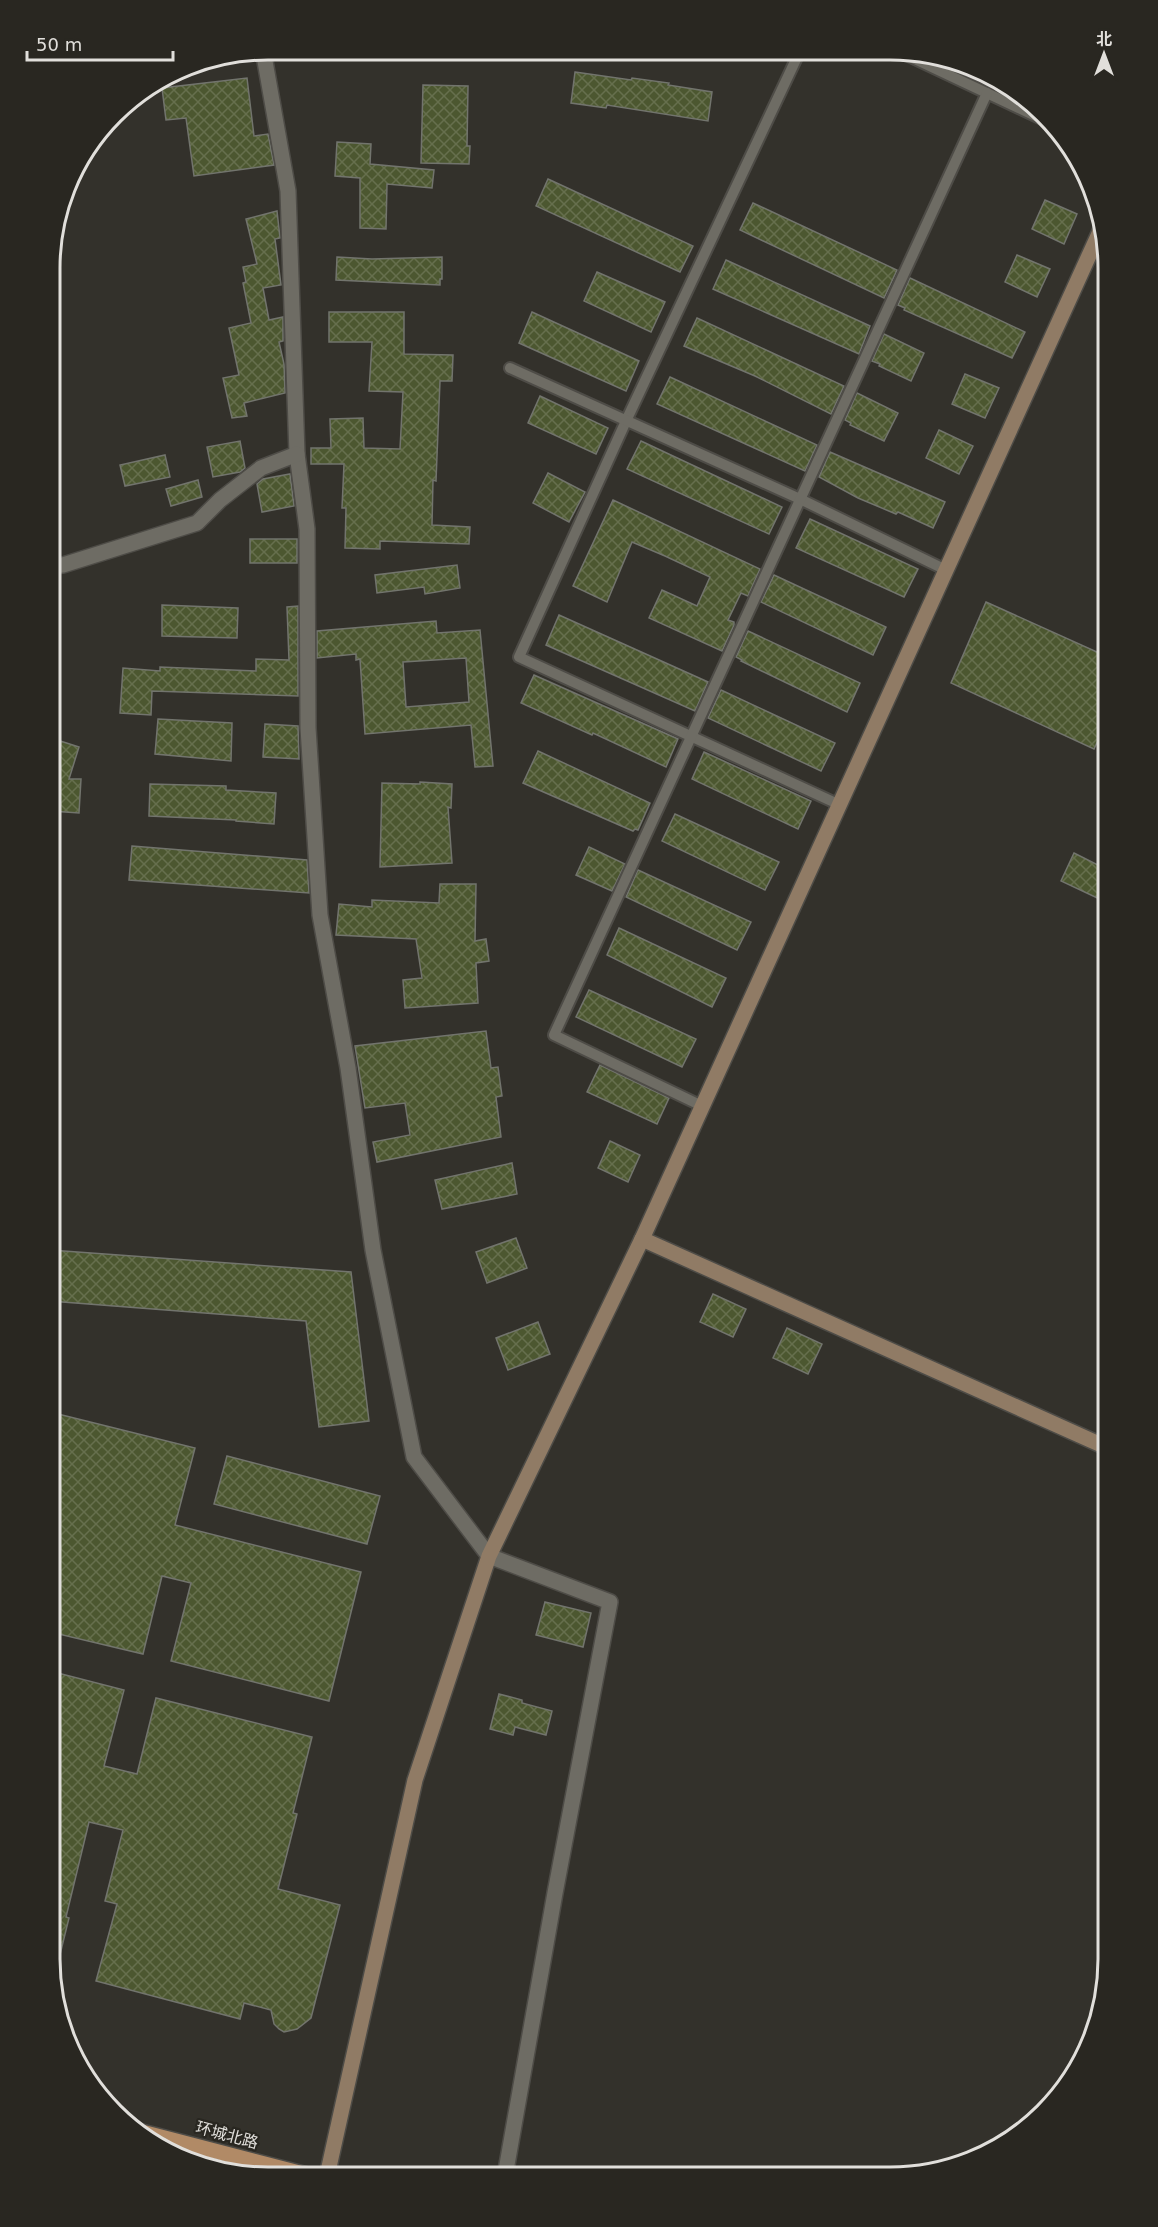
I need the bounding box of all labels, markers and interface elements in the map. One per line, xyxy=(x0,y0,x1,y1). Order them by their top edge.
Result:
scale bar xyxy=(27,24,172,62)
north arrow xyxy=(1074,24,1134,84)
text: 北 xyxy=(1096,30,1112,49)
text: 50 m xyxy=(36,34,82,55)
street label: 环城北路 xyxy=(194,2118,260,2152)

